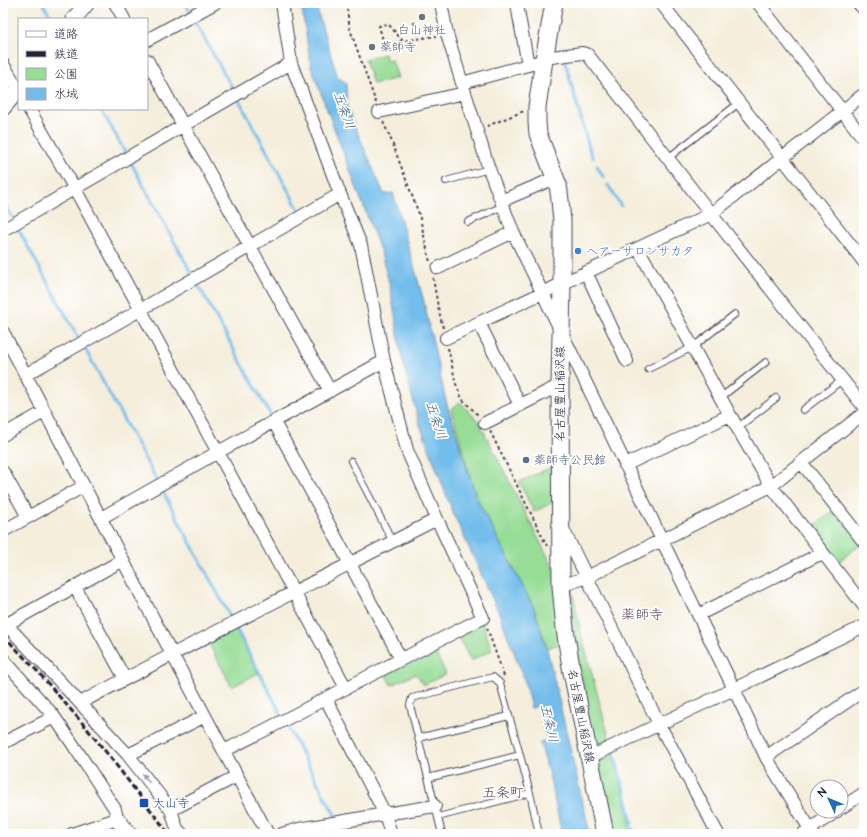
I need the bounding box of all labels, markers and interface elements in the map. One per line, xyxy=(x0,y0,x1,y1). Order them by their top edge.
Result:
marker: 白山神社 xyxy=(417,12,427,22)
legend xyxy=(18,18,148,110)
place label: 白山神社 xyxy=(398,22,446,39)
text: 道路 xyxy=(54,26,78,43)
place label: 薬師寺 xyxy=(380,39,416,56)
marker: 薬師寺 xyxy=(367,42,377,52)
text: 鉄道 xyxy=(54,46,78,63)
text: 公園 xyxy=(54,66,78,83)
text: 水域 xyxy=(54,86,78,103)
water label: 五条川 xyxy=(329,89,359,132)
place label: ヘアーサロンサカタ xyxy=(586,243,694,260)
marker: ヘアーサロンサカタ xyxy=(573,246,583,256)
street label: 名古屋豊山稲沢線 xyxy=(552,346,569,442)
water label: 五条川 xyxy=(421,399,451,442)
place label: 薬師寺公民館 xyxy=(534,452,606,469)
marker: 薬師寺公民館 xyxy=(521,455,531,465)
district label: 薬師寺 xyxy=(621,605,663,625)
street label: 名古屋豊山稲沢線 xyxy=(563,667,598,765)
water label: 五条川 xyxy=(536,702,562,744)
one-way arrow xyxy=(142,773,150,784)
north arrow xyxy=(809,779,849,819)
district label: 五条町 xyxy=(482,783,524,803)
text: N xyxy=(814,785,830,800)
place label: 大山寺 xyxy=(153,795,189,812)
marker: 大山寺 xyxy=(138,797,150,809)

